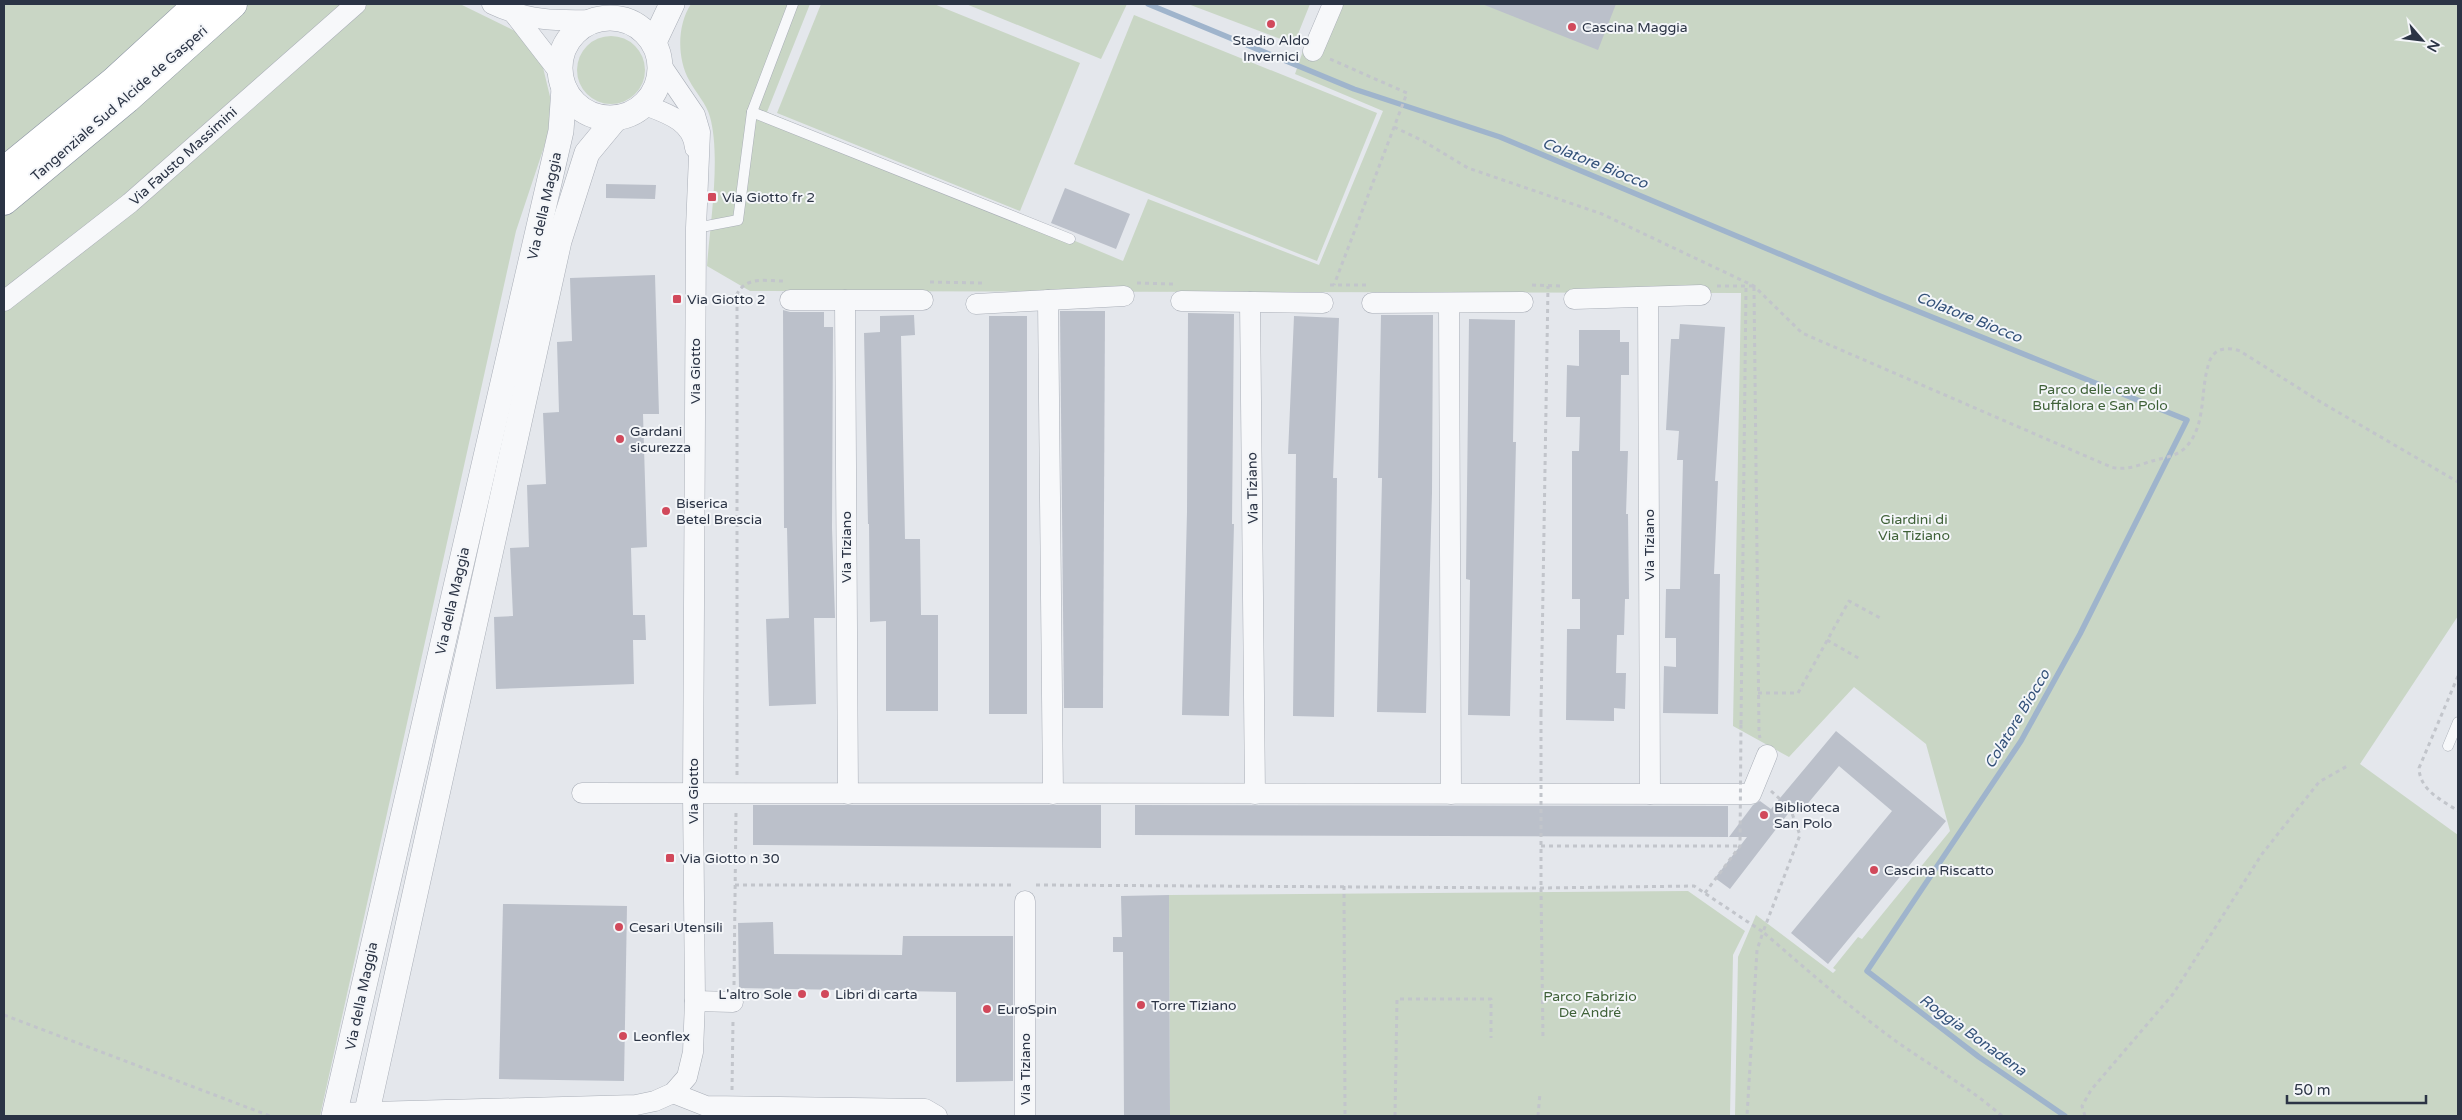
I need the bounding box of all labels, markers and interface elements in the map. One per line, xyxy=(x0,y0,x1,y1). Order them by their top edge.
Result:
north arrow xyxy=(2397,15,2447,65)
marker: Stadio Aldo Invernici xyxy=(1265,18,1277,30)
place label: Cascina Maggia xyxy=(1582,19,1688,36)
marker: Cascina Maggia xyxy=(1566,21,1578,33)
street label: Tangenziale Sud Alcide de Gasperi xyxy=(28,22,211,185)
place label: Stadio Aldo Invernici xyxy=(1232,32,1310,65)
text: N xyxy=(2423,37,2443,55)
street label: Via Fausto Massimini xyxy=(126,104,241,209)
water label: Colatore Biocco xyxy=(1540,134,1651,193)
street label: Via della Maggia xyxy=(524,150,565,262)
place label: Via Giotto fr 2 xyxy=(722,189,815,206)
marker: Via Giotto fr 2 xyxy=(706,191,718,203)
water label: Colatore Biocco xyxy=(1914,288,2025,347)
place label: Via Giotto 2 xyxy=(687,291,766,308)
marker: Via Giotto 2 xyxy=(671,293,683,305)
street label: Via Giotto xyxy=(687,338,704,404)
park label: Parco delle cave di Buffalora e San Polo xyxy=(2032,381,2168,414)
place label: Gardani sicurezza xyxy=(630,423,691,456)
marker: Gardani sicurezza xyxy=(614,433,626,445)
street label: Via Tiziano xyxy=(1243,452,1262,524)
place label: Biserica Betel Brescia xyxy=(676,495,762,528)
marker: Biserica Betel Brescia xyxy=(660,505,672,517)
street label: Via Tiziano xyxy=(1641,509,1658,581)
street label: Via Tiziano xyxy=(838,511,855,583)
park label: Giardini di Via Tiziano xyxy=(1878,511,1950,544)
street label: Via della Maggia xyxy=(432,545,473,657)
water label: Colatore Biocco xyxy=(1980,666,2054,772)
street label: Via Giotto xyxy=(685,758,702,824)
place label: Biblioteca San Polo xyxy=(1774,799,1840,832)
marker: Biblioteca San Polo xyxy=(1758,809,1770,821)
place label: Via Giotto n 30 xyxy=(680,850,780,867)
marker: Via Giotto n 30 xyxy=(664,852,676,864)
place label: Cascina Riscatto xyxy=(1884,862,1994,879)
marker: Cascina Riscatto xyxy=(1868,864,1880,876)
place label: Cesari Utensili xyxy=(629,919,723,936)
marker: Cesari Utensili xyxy=(613,921,625,933)
street label: Via della Maggia xyxy=(342,940,381,1052)
place label: L'altro Sole xyxy=(718,986,792,1003)
place label: Libri di carta xyxy=(835,986,918,1003)
marker: L'altro Sole xyxy=(796,988,808,1000)
marker: Libri di carta xyxy=(819,988,831,1000)
park label: Parco Fabrizio De André xyxy=(1543,988,1637,1021)
water label: Roggia Bonadena xyxy=(1916,990,2030,1080)
place label: Torre Tiziano xyxy=(1151,997,1236,1014)
marker: Torre Tiziano xyxy=(1135,999,1147,1011)
place label: EuroSpin xyxy=(997,1001,1057,1018)
marker: EuroSpin xyxy=(981,1003,993,1015)
place label: Leonflex xyxy=(633,1028,690,1045)
marker: Leonflex xyxy=(617,1030,629,1042)
street label: Via Tiziano xyxy=(1017,1033,1034,1105)
scale bar xyxy=(2287,1072,2426,1104)
text: 50 m xyxy=(2294,1081,2331,1099)

